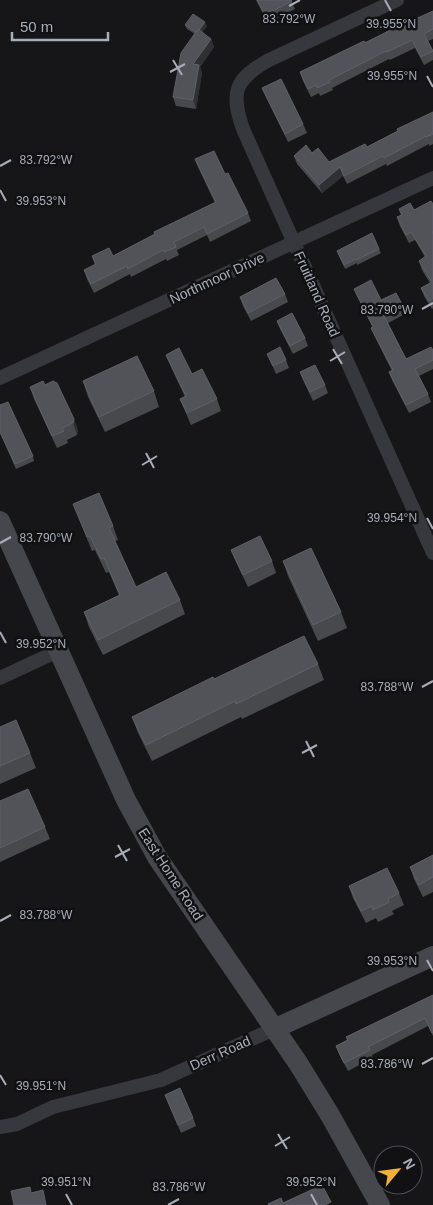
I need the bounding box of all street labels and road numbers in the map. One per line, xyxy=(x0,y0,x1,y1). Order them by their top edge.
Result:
street label: Northmoor Drive xyxy=(167,249,267,307)
street label: Fruitland Road xyxy=(291,249,343,339)
street label: East Home Road xyxy=(135,825,207,923)
street label: Derr Road xyxy=(187,1033,253,1073)

